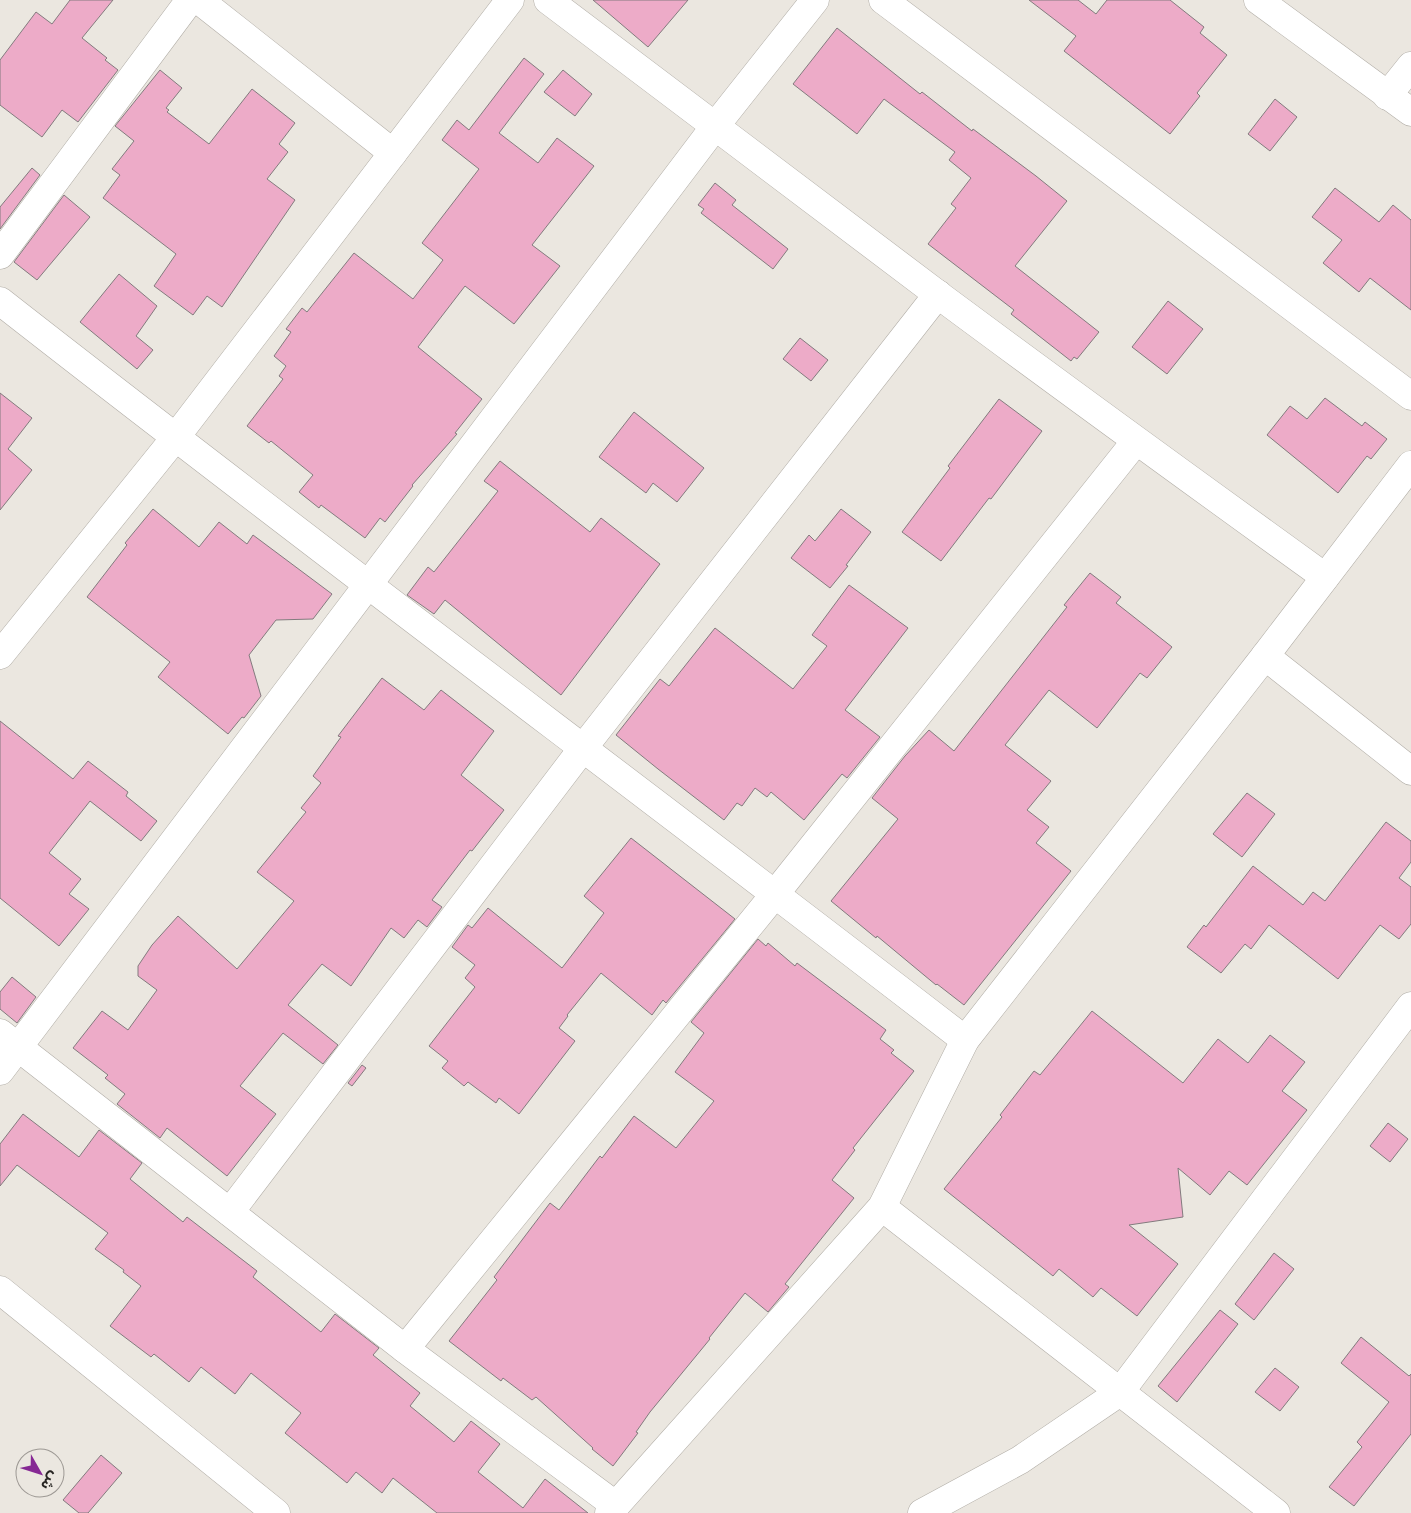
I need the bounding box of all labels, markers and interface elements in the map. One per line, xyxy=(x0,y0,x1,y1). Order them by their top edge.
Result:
north arrow xyxy=(15,1448,65,1498)
text: ش xyxy=(37,1468,63,1494)

